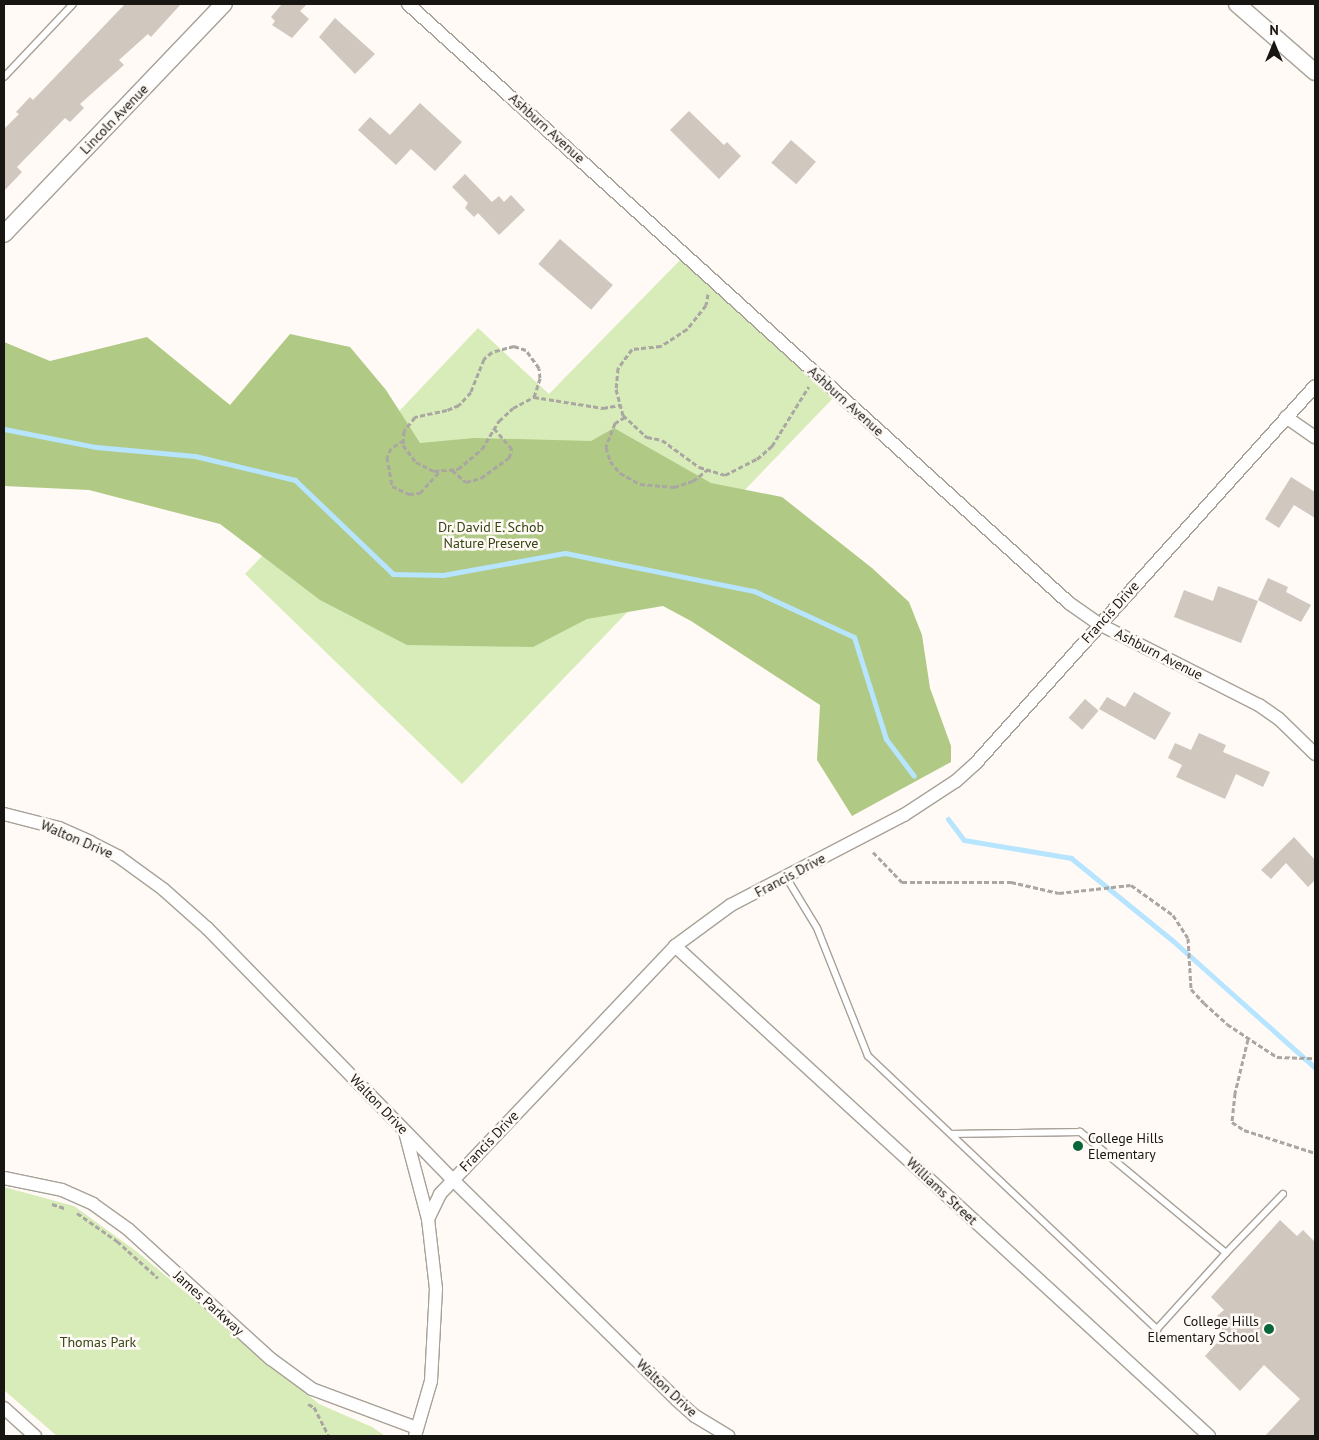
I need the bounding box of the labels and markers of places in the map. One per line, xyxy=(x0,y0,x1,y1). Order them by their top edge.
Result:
place label: College Hills Elementary xyxy=(1088,1130,1164,1162)
marker: College Hills Elementary xyxy=(1072,1140,1084,1152)
place label: College Hills Elementary School xyxy=(1147,1313,1259,1345)
marker: College Hills Elementary School xyxy=(1263,1323,1275,1335)

